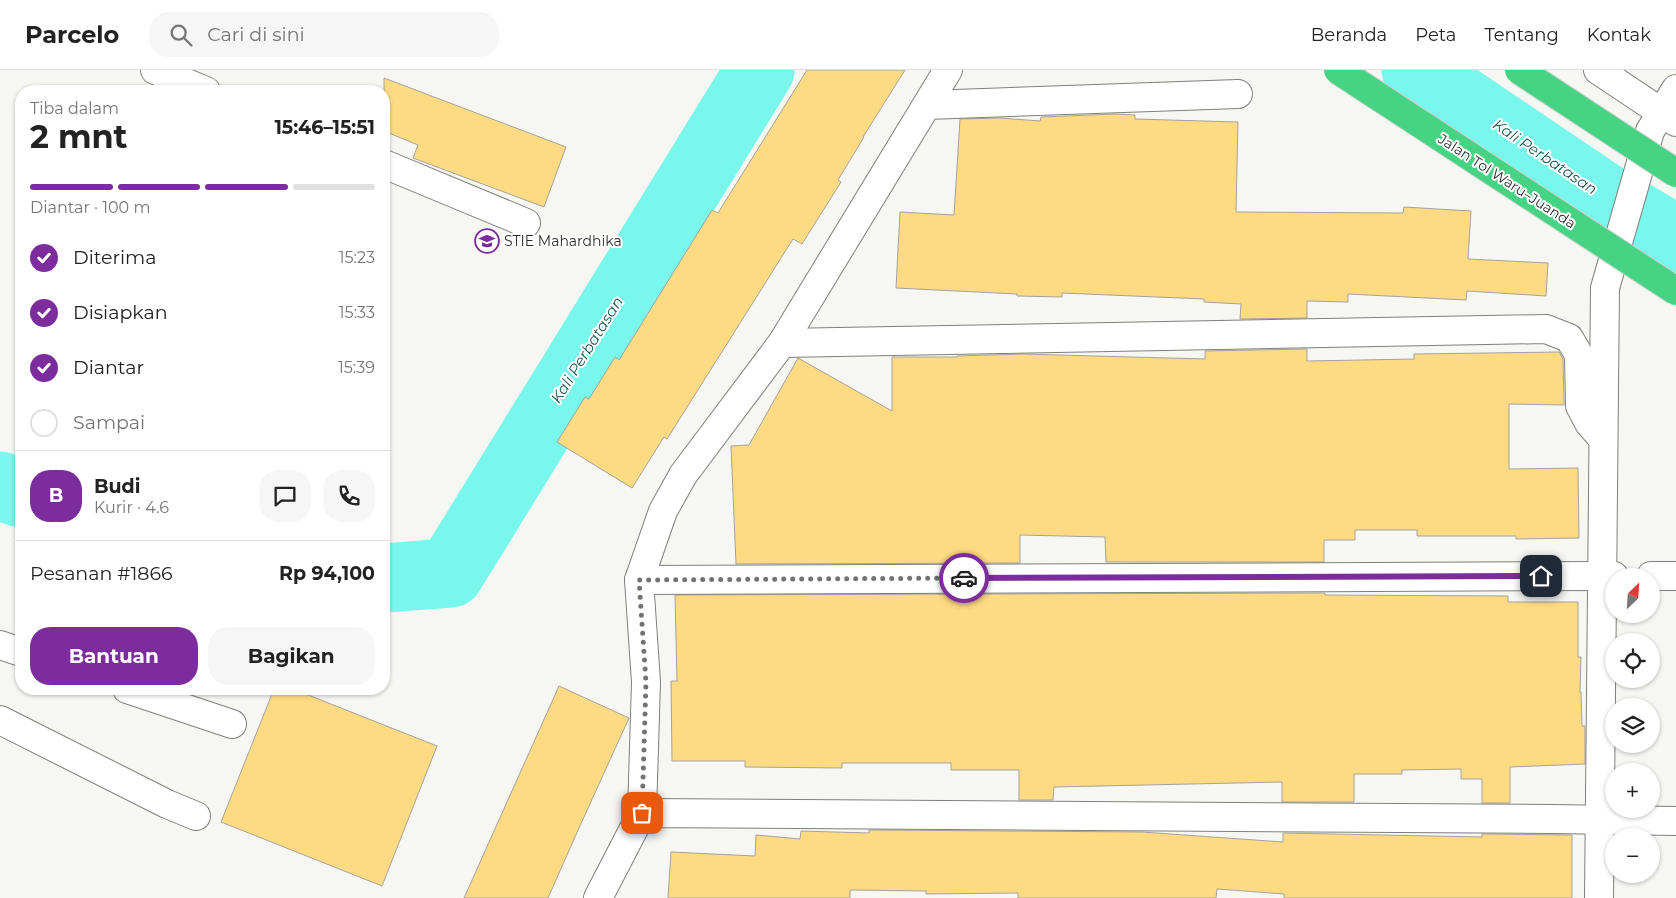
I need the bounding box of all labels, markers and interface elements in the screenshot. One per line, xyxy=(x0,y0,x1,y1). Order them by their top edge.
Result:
search box xyxy=(149,12,499,57)
text: Parcelo xyxy=(25,20,119,49)
icon: search xyxy=(167,21,195,49)
text: Cari di sini xyxy=(207,23,305,46)
text: Beranda xyxy=(1311,24,1387,46)
text: Peta xyxy=(1415,24,1456,46)
text: Tentang xyxy=(1484,24,1559,46)
text: Kontak xyxy=(1587,24,1651,46)
text: Tiba dalam xyxy=(30,99,119,118)
water label: Kali Perbatasan xyxy=(1489,115,1601,199)
text: 15:46–15:51 xyxy=(274,116,375,139)
text: 2 mnt xyxy=(30,117,128,156)
street label: Jalan Tol Waru–Juanda xyxy=(1434,129,1579,232)
text: Diantar · 100 m xyxy=(30,198,150,217)
school or university icon: STIE Mahardhika xyxy=(474,228,500,254)
place label: STIE Mahardhika xyxy=(504,232,622,250)
icon: check xyxy=(30,244,58,272)
text: Diterima xyxy=(73,246,156,269)
text: 15:23 xyxy=(339,248,375,267)
water label: Kali Perbatasan xyxy=(546,293,627,406)
icon: check xyxy=(30,299,58,327)
text: Disiapkan xyxy=(73,301,168,324)
text: 15:33 xyxy=(339,303,375,322)
icon: check xyxy=(30,354,58,382)
text: Diantar xyxy=(73,356,144,379)
text: 15:39 xyxy=(338,358,375,377)
text: Sampai xyxy=(73,411,145,434)
button: chat xyxy=(259,470,311,522)
button: phone xyxy=(323,470,375,522)
text: Budi xyxy=(94,475,140,498)
text: B xyxy=(49,484,63,507)
text: Kurir · 4.6 xyxy=(94,498,169,517)
courier xyxy=(939,553,989,603)
pin xyxy=(1520,555,1562,597)
text: Pesanan #1866 xyxy=(30,562,173,585)
text: Rp 94,100 xyxy=(279,562,375,585)
icon: home xyxy=(1527,562,1555,590)
icon: car xyxy=(950,564,978,592)
north arrow xyxy=(1605,568,1660,622)
map controls xyxy=(1605,568,1660,883)
button: Bantuan xyxy=(30,627,198,685)
button: Bagikan xyxy=(208,627,375,685)
button: locate xyxy=(1605,633,1660,688)
button: layers xyxy=(1605,698,1660,753)
button: + xyxy=(1605,763,1660,818)
pin xyxy=(621,792,663,834)
icon: bag xyxy=(628,799,656,827)
button: − xyxy=(1605,828,1660,883)

